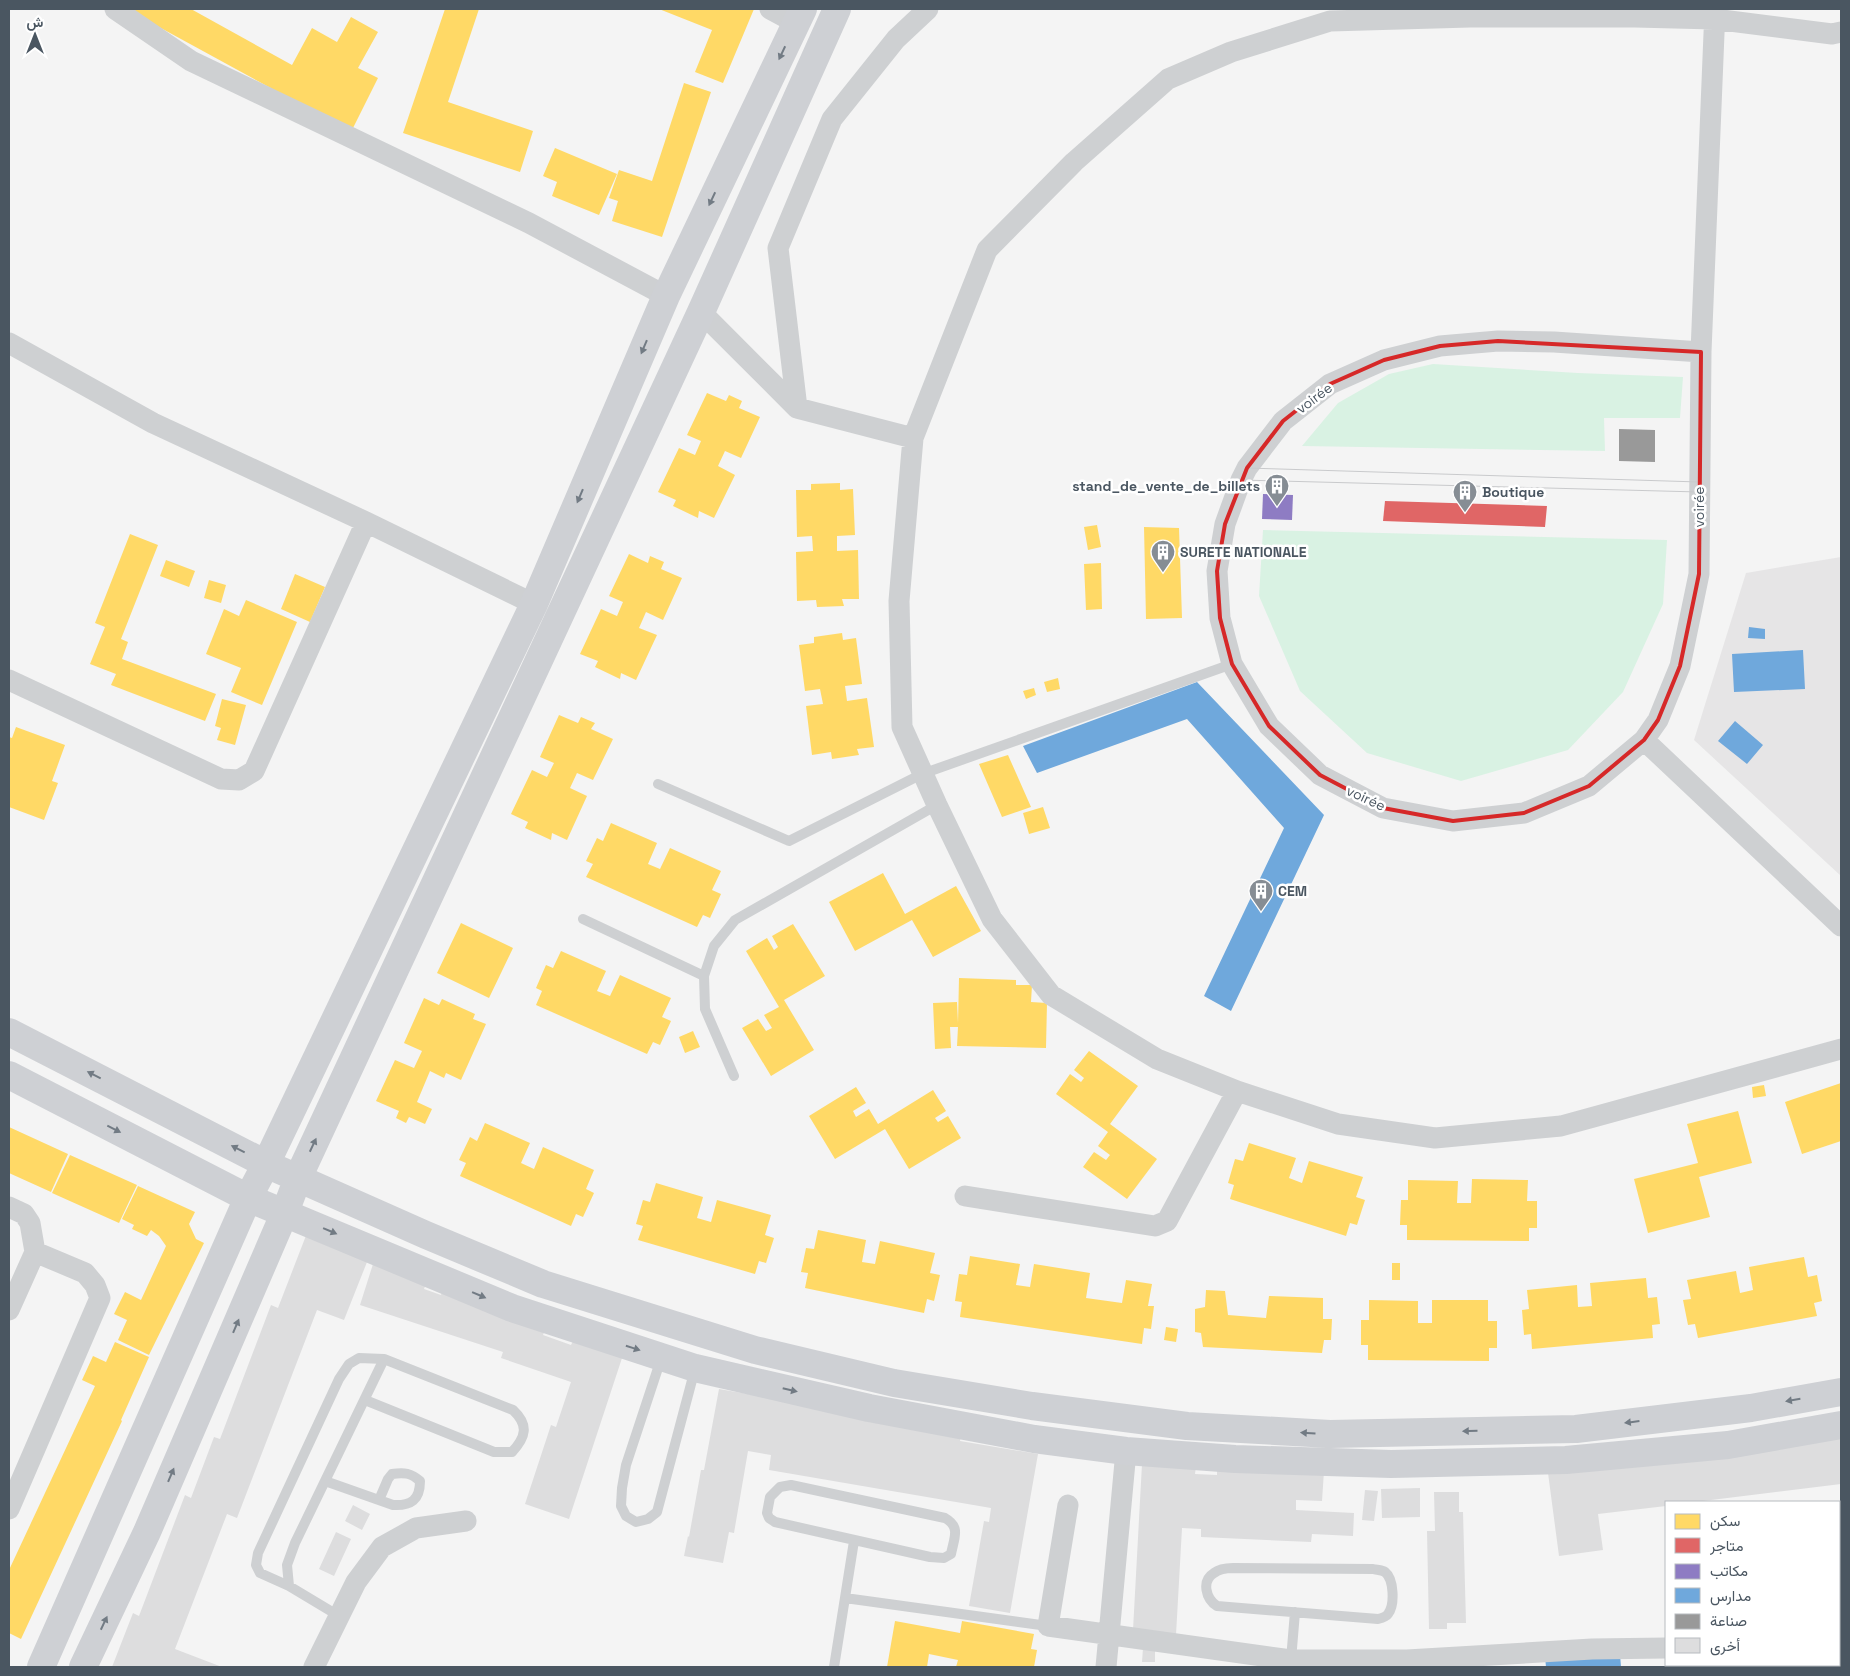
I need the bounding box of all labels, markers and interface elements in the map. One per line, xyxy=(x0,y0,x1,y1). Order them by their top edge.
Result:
north arrow xyxy=(10,10,60,60)
text: ش xyxy=(27,13,44,31)
one-way arrow xyxy=(777,46,785,60)
one-way arrow xyxy=(708,192,716,207)
one-way arrow xyxy=(640,340,648,355)
street label: voirée xyxy=(1292,378,1336,418)
building icon: stand_de_vente_de_billets xyxy=(1264,473,1290,507)
place label: stand_de_vente_de_billets xyxy=(1072,477,1260,495)
building icon: Boutique xyxy=(1452,479,1478,513)
place label: Boutique xyxy=(1482,483,1544,501)
street label: voirée xyxy=(1690,487,1708,527)
one-way arrow xyxy=(575,489,583,503)
building icon: SURETE NATIONALE xyxy=(1150,539,1176,573)
place label: SURETE NATIONALE xyxy=(1180,543,1307,561)
street label: voirée xyxy=(1344,781,1388,815)
building icon: CEM xyxy=(1248,878,1274,912)
place label: CEM xyxy=(1278,882,1307,900)
one-way arrow xyxy=(87,1071,101,1079)
one-way arrow xyxy=(107,1125,121,1133)
one-way arrow xyxy=(310,1138,318,1152)
one-way arrow xyxy=(231,1145,246,1153)
one-way arrow xyxy=(323,1228,337,1236)
one-way arrow xyxy=(472,1291,486,1299)
one-way arrow xyxy=(232,1319,240,1333)
one-way arrow xyxy=(625,1345,640,1352)
one-way arrow xyxy=(782,1386,797,1394)
one-way arrow xyxy=(1785,1397,1801,1405)
one-way arrow xyxy=(1624,1419,1640,1427)
one-way arrow xyxy=(1462,1427,1478,1435)
one-way arrow xyxy=(1300,1428,1316,1436)
one-way arrow xyxy=(168,1468,176,1483)
legend xyxy=(1665,1501,1840,1666)
text: سكن xyxy=(1710,1511,1740,1531)
text: متاجر xyxy=(1709,1536,1744,1555)
text: مكاتب xyxy=(1710,1561,1748,1580)
text: مدارس xyxy=(1710,1586,1751,1606)
text: صناعة xyxy=(1710,1611,1747,1630)
one-way arrow xyxy=(100,1616,108,1630)
text: أخرى xyxy=(1710,1636,1740,1656)

